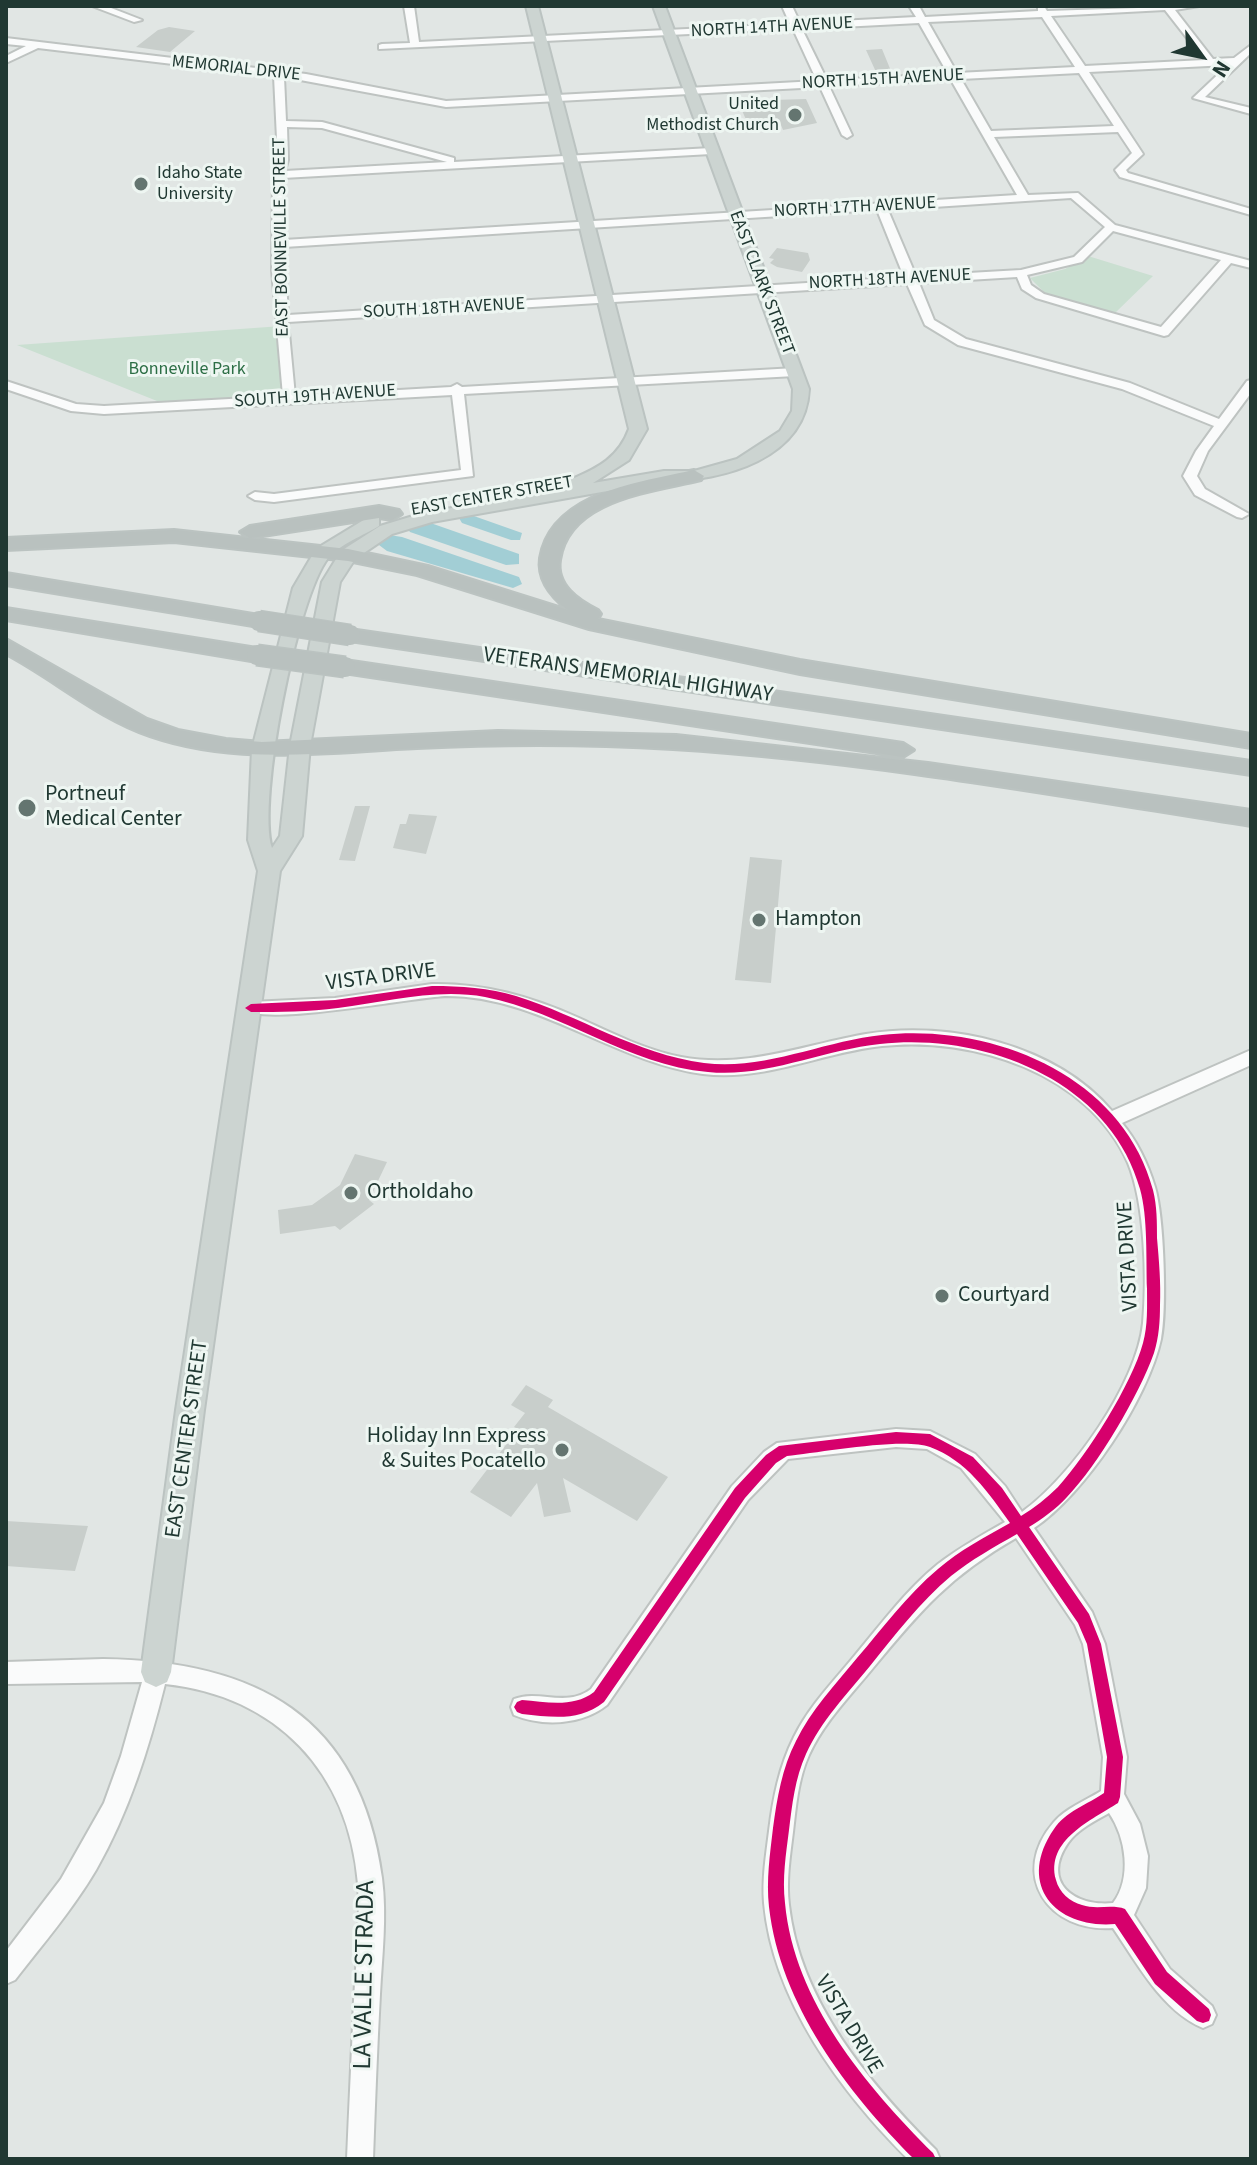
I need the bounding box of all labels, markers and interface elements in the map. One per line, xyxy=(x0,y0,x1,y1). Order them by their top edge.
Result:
street label: NORTH 14TH AVENUE xyxy=(690,13,854,43)
north arrow xyxy=(1161,16,1241,96)
street label: MEMORIAL DRIVE xyxy=(170,51,302,87)
text: N xyxy=(1204,54,1239,84)
street label: NORTH 15TH AVENUE xyxy=(801,65,965,95)
place label: United Methodist Church xyxy=(646,94,779,136)
marker: United Methodist Church xyxy=(786,106,804,124)
street label: EAST BONNEVILLE STREET xyxy=(269,137,295,337)
place label: Idaho State University xyxy=(157,163,242,206)
marker: Idaho State University xyxy=(132,175,150,193)
street label: NORTH 17TH AVENUE xyxy=(773,193,937,223)
street label: EAST CLARK STREET xyxy=(724,208,798,358)
street label: NORTH 18TH AVENUE xyxy=(808,265,972,295)
street label: SOUTH 18TH AVENUE xyxy=(363,294,525,324)
park label: Bonneville Park xyxy=(128,359,246,381)
street label: SOUTH 19TH AVENUE xyxy=(233,381,397,413)
street label: EAST CENTER STREET xyxy=(409,472,575,522)
street label: VETERANS MEMORIAL HIGHWAY xyxy=(482,643,774,709)
place label: Portneuf Medical Center xyxy=(45,782,182,834)
marker: Portneuf Medical Center xyxy=(16,797,38,819)
place label: Hampton xyxy=(775,907,862,933)
marker: Hampton xyxy=(750,911,768,929)
street label: VISTA DRIVE xyxy=(325,958,437,998)
place label: OrthoIdaho xyxy=(367,1180,474,1206)
marker: OrthoIdaho xyxy=(342,1184,360,1202)
street label: VISTA DRIVE xyxy=(1113,1200,1145,1312)
place label: Courtyard xyxy=(958,1283,1050,1309)
marker: Courtyard xyxy=(933,1287,951,1305)
street label: EAST CENTER STREET xyxy=(161,1338,215,1540)
place label: Holiday Inn Express & Suites Pocatello xyxy=(367,1424,546,1476)
marker: Holiday Inn Express & Suites Pocatello xyxy=(553,1441,571,1459)
street label: LA VALLE STRADA xyxy=(349,1880,383,2070)
street label: VISTA DRIVE xyxy=(808,1971,888,2079)

